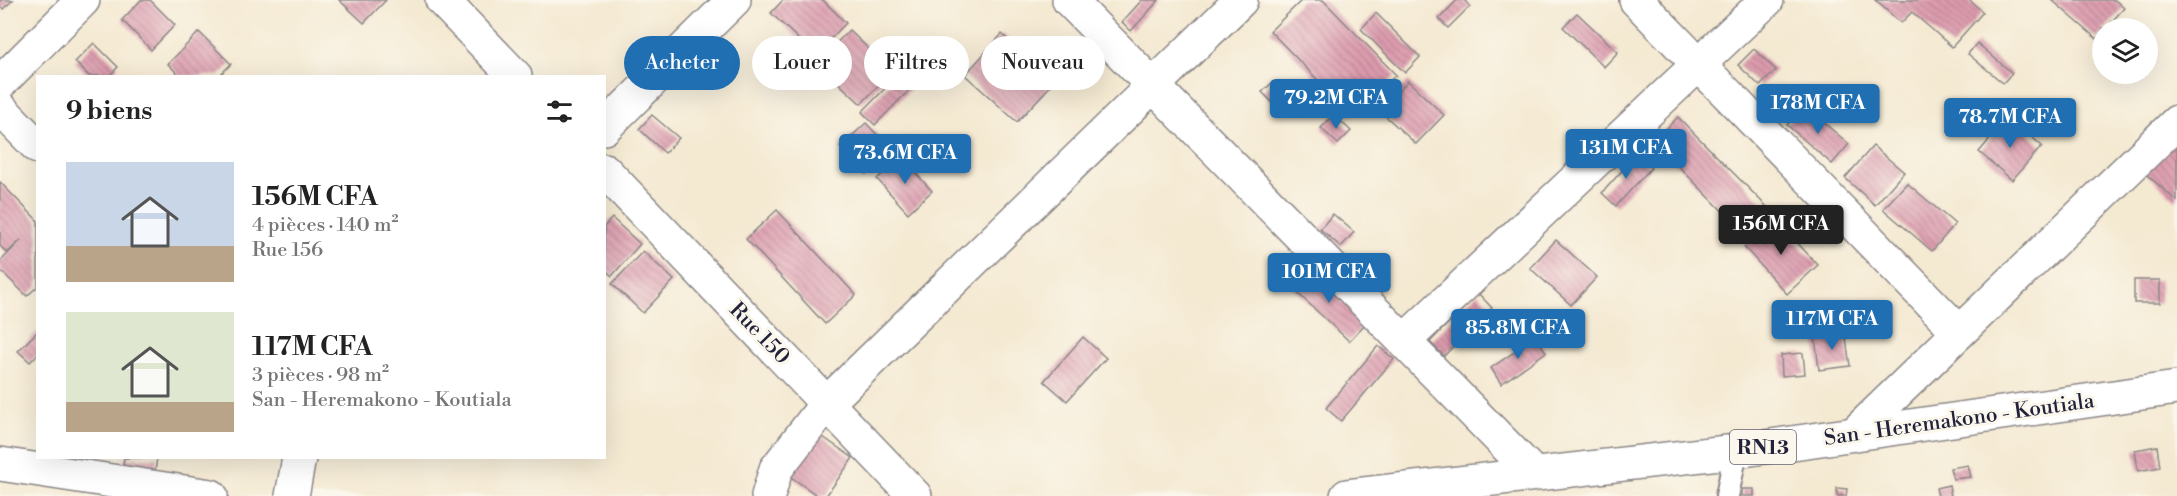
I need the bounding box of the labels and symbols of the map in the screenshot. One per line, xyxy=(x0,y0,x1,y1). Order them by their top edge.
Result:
pin: 79.2M CFA xyxy=(1267,79,1405,130)
pin: 178M CFA xyxy=(1756,84,1880,135)
pin: 78.7M CFA xyxy=(1941,98,2079,149)
pin: 131M CFA xyxy=(1564,129,1688,180)
pin: 73.6M CFA xyxy=(836,134,974,185)
pin: 156M CFA xyxy=(1719,205,1843,256)
pin: 101M CFA xyxy=(1267,253,1391,304)
street label: Rue 150 xyxy=(724,297,795,370)
pin: 117M CFA xyxy=(1770,300,1894,351)
pin: 85.8M CFA xyxy=(1449,309,1587,360)
street label: San - Heremakono - Koutiala xyxy=(1822,388,2096,452)
road number: RN13 xyxy=(1730,430,1796,464)

